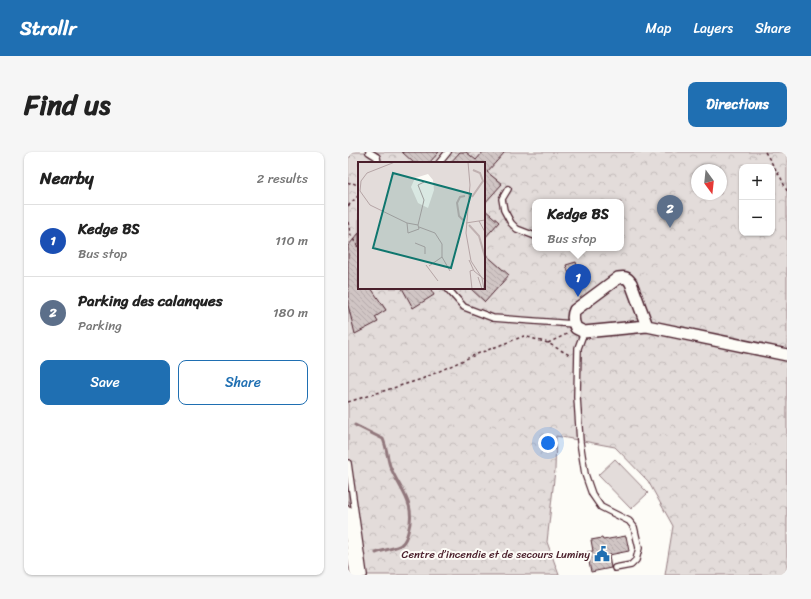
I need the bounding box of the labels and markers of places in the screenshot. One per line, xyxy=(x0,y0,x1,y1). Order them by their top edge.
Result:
pin: 2 xyxy=(657,195,683,228)
pin: 1 xyxy=(565,264,591,297)
place label: Centre d’incendie et de secours Luminy xyxy=(402,545,590,564)
public building icon: Centre d’incendie et de secours Luminy xyxy=(593,545,611,563)

